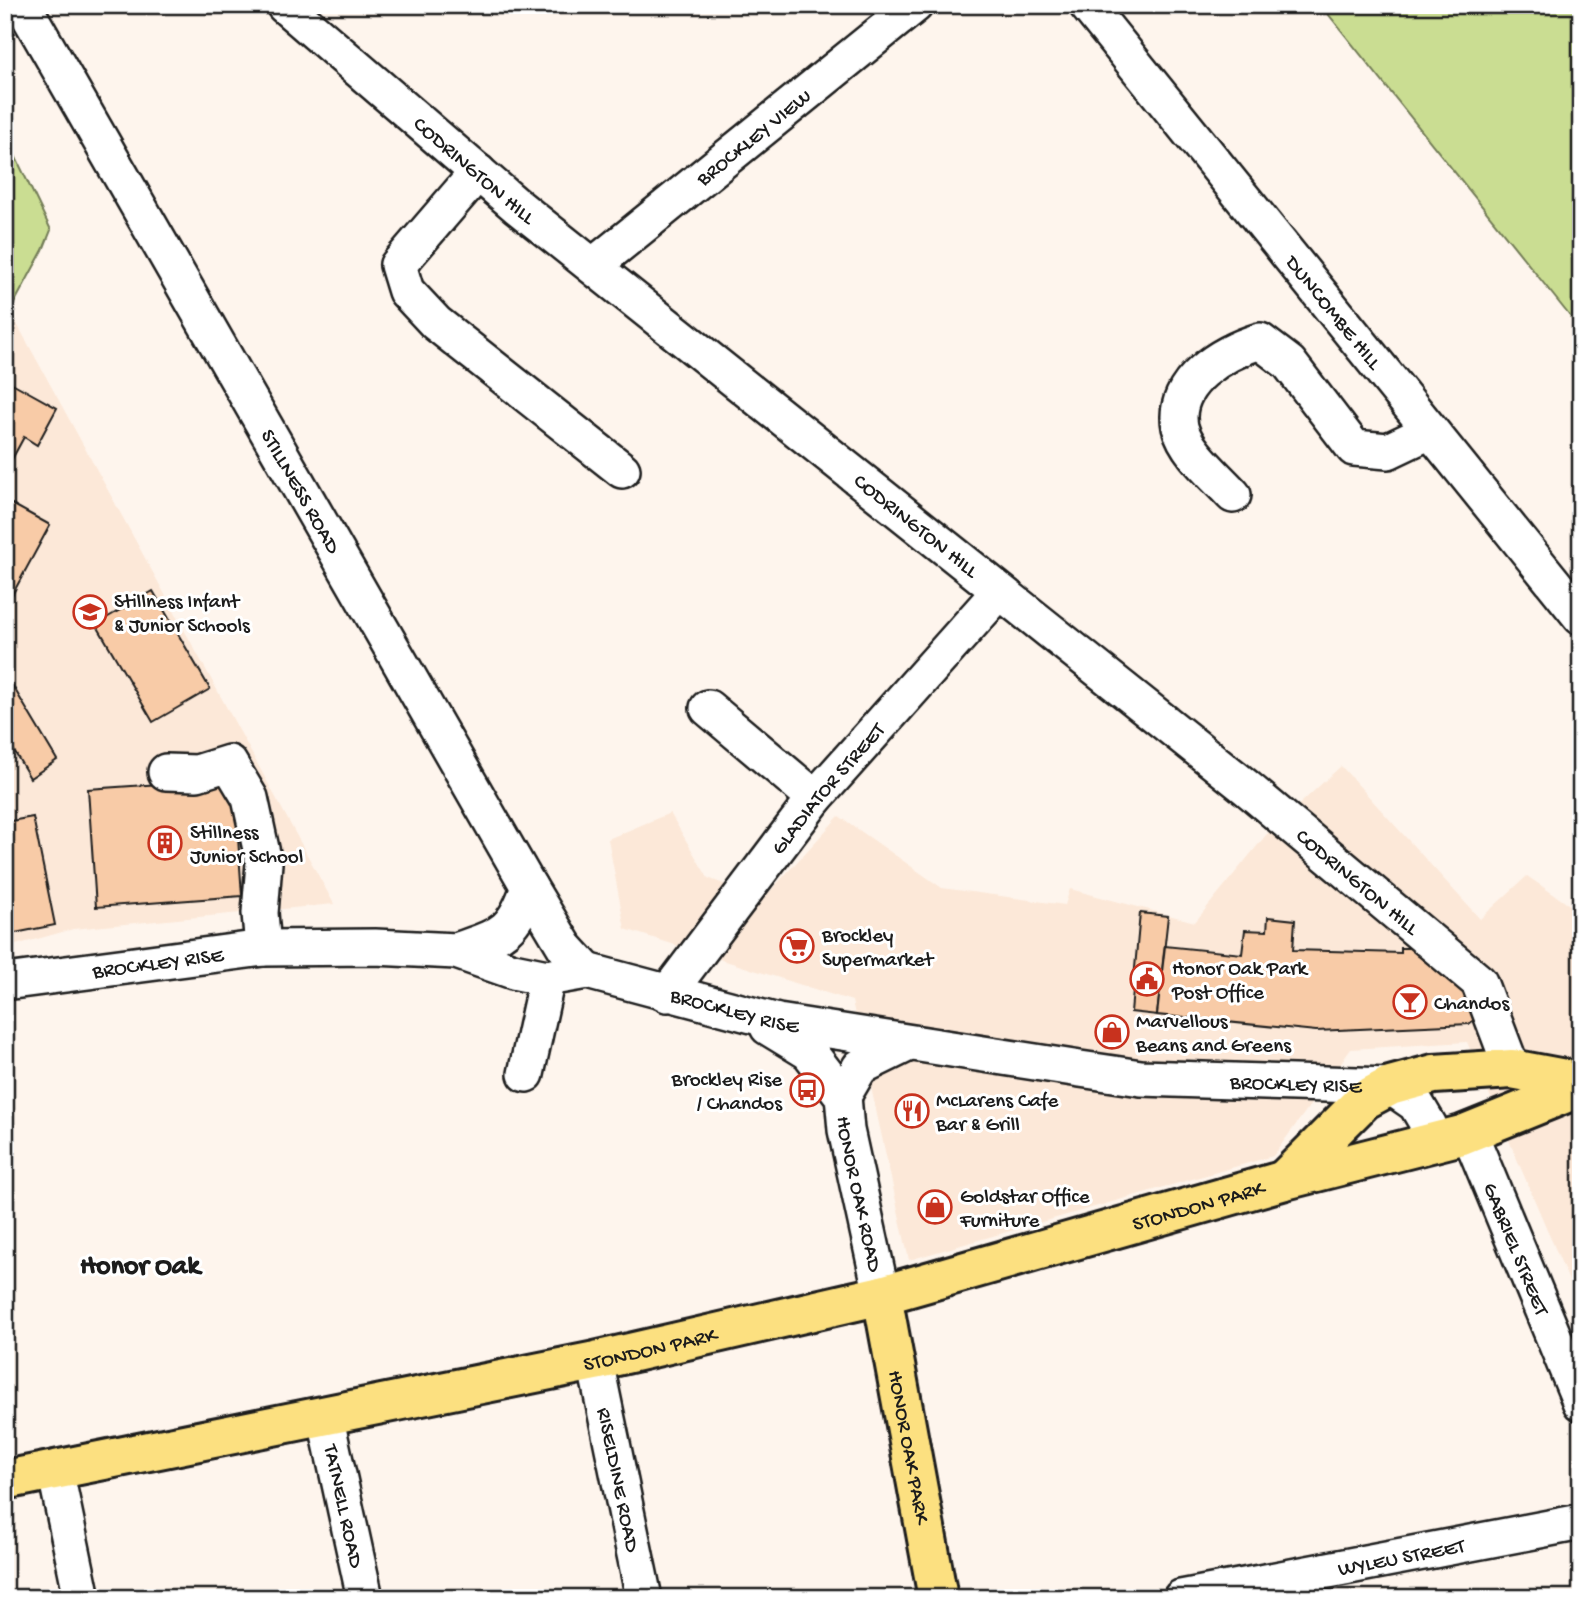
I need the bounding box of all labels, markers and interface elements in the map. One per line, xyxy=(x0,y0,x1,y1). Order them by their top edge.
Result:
street label: BROCKLEY VIEW xyxy=(692,85,818,194)
street label: CODRINGTON HILL xyxy=(407,113,540,232)
street label: DUNCOMBE HILL xyxy=(1277,250,1386,377)
street label: STILLNESS ROAD xyxy=(253,426,344,559)
street label: CODRINGTON HILL xyxy=(847,470,983,586)
place label: Stillness Infant & Junior Schools xyxy=(114,591,251,640)
school or university icon: Stillness Infant & Junior Schools xyxy=(71,593,109,631)
street label: GLADIATOR STREET xyxy=(768,719,893,861)
place label: Stillness Junior School xyxy=(190,822,303,871)
building icon: Stillness Junior School xyxy=(146,824,184,862)
street label: CODRINGTON HILL xyxy=(1289,825,1423,943)
place label: Brockley Supermarket xyxy=(821,925,935,974)
supermarket icon: Brockley Supermarket xyxy=(778,927,816,965)
street label: BROCKLEY RISE xyxy=(90,944,226,986)
place label: Honor Oak Park Post Office xyxy=(1171,958,1309,1007)
public building icon: Honor Oak Park Post Office xyxy=(1128,960,1166,998)
bar icon: Chandos xyxy=(1391,983,1429,1021)
street label: BROCKLEY RISE xyxy=(666,984,801,1041)
place label: Chandos xyxy=(1434,993,1511,1018)
place label: Marvellous Beans and Greens xyxy=(1135,1011,1292,1060)
shop icon: Marvellous Beans and Greens xyxy=(1093,1013,1131,1051)
place label: Brockley Rise / Chandos xyxy=(671,1069,783,1118)
bus stop icon: Brockley Rise / Chandos xyxy=(788,1071,826,1109)
street label: BROCKLEY RISE xyxy=(1228,1072,1363,1101)
place label: McLarens Cafe Bar & Grill xyxy=(935,1090,1059,1139)
restaurant icon: McLarens Cafe Bar & Grill xyxy=(893,1092,931,1130)
street label: HONOR OAK ROAD xyxy=(829,1115,886,1275)
street label: STONDON PARK xyxy=(1130,1177,1270,1239)
street label: GABRIEL STREET xyxy=(1475,1180,1553,1321)
place label: Goldstar Office Furniture xyxy=(959,1186,1091,1235)
shop icon: Goldstar Office Furniture xyxy=(916,1188,954,1226)
district label: Honor Oak xyxy=(80,1251,203,1284)
street label: STONDON PARK xyxy=(582,1324,722,1379)
street label: HONOR OAK PARK xyxy=(880,1368,933,1528)
street label: RISELDINE ROAD xyxy=(589,1406,643,1555)
street label: TATNELL ROAD xyxy=(316,1442,367,1571)
street label: WYLEU STREET xyxy=(1336,1535,1468,1584)

